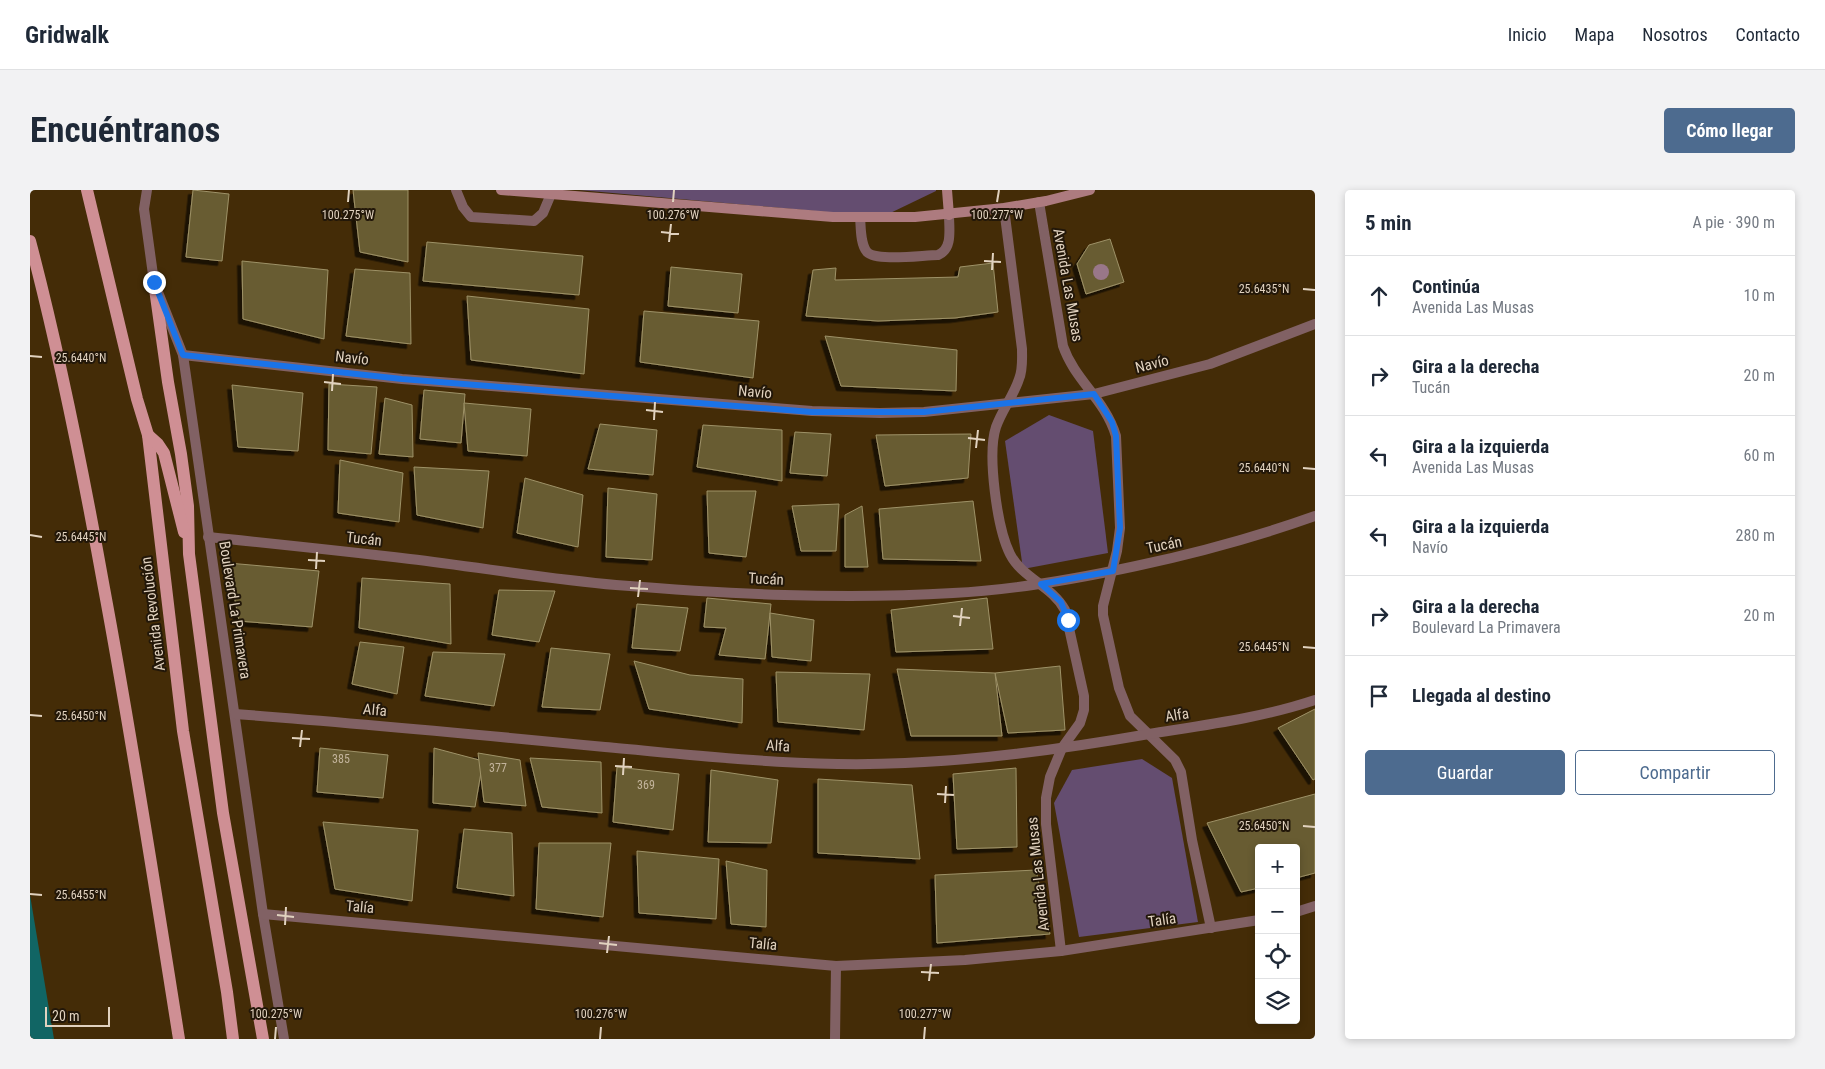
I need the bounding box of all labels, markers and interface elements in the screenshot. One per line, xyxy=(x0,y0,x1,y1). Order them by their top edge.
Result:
text: Gridwalk xyxy=(25,21,109,49)
text: Inicio xyxy=(1508,24,1547,45)
text: Mapa xyxy=(1575,24,1614,45)
text: Nosotros xyxy=(1642,24,1708,45)
text: Contacto xyxy=(1736,24,1800,45)
button: Cómo llegar xyxy=(1664,108,1795,153)
text: Encuéntranos xyxy=(30,110,221,151)
text: 100.275°W xyxy=(322,208,374,222)
text: 100.276°W xyxy=(647,208,699,222)
text: 100.277°W xyxy=(971,208,1023,222)
text: 5 min xyxy=(1365,211,1412,235)
text: A pie · 390 m xyxy=(1692,213,1775,232)
street label: Avenida Las Musas xyxy=(1049,227,1087,343)
route end xyxy=(143,271,166,294)
text: Continúa xyxy=(1412,275,1480,298)
text: 25.6435°N xyxy=(1239,282,1289,296)
icon: ahead xyxy=(1365,282,1393,310)
text: 10 m xyxy=(1743,286,1775,305)
text: Avenida Las Musas xyxy=(1412,298,1534,317)
street label: Navío xyxy=(334,347,370,369)
text: 25.6440°N xyxy=(56,351,106,365)
street label: Navío xyxy=(1133,351,1171,377)
text: Gira a la derecha xyxy=(1412,355,1539,378)
icon: right xyxy=(1365,362,1393,390)
text: 20 m xyxy=(1743,366,1775,385)
text: Tucán xyxy=(1412,378,1450,397)
street label: Navío xyxy=(737,382,773,402)
text: Gira a la izquierda xyxy=(1412,435,1549,458)
icon: left xyxy=(1365,442,1393,470)
text: 60 m xyxy=(1743,446,1775,465)
text: Avenida Las Musas xyxy=(1412,458,1534,477)
text: 25.6440°N xyxy=(1239,461,1289,475)
text: Gira a la izquierda xyxy=(1412,515,1549,538)
icon: left xyxy=(1365,522,1393,550)
text: 280 m xyxy=(1736,526,1775,545)
street label: Tucán xyxy=(345,528,383,550)
text: 25.6445°N xyxy=(56,530,106,544)
street label: Tucán xyxy=(1145,532,1183,558)
text: Navío xyxy=(1412,538,1448,557)
street label: Boulevard La Primavera xyxy=(215,540,255,680)
street label: Avenida Revolución xyxy=(137,556,169,672)
street label: Tucán xyxy=(748,569,784,589)
text: Gira a la derecha xyxy=(1412,595,1539,618)
icon: right xyxy=(1365,602,1393,630)
text: 20 m xyxy=(1743,606,1775,625)
route start xyxy=(1057,609,1080,632)
text: Boulevard La Primavera xyxy=(1412,618,1561,637)
text: 25.6445°N xyxy=(1239,640,1289,654)
icon: arrive xyxy=(1365,682,1393,710)
text: Llegada al destino xyxy=(1412,684,1551,707)
street label: Alfa xyxy=(362,700,388,720)
street label: Alfa xyxy=(1164,704,1190,726)
text: 25.6450°N xyxy=(56,709,106,723)
street label: Alfa xyxy=(766,736,790,756)
button: Guardar xyxy=(1365,750,1565,795)
button: Compartir xyxy=(1575,750,1775,795)
house number: 385 xyxy=(332,752,350,766)
house number: 377 xyxy=(489,761,507,775)
house number: 369 xyxy=(637,778,655,792)
street label: Avenida Las Musas xyxy=(1023,816,1053,932)
text: 25.6450°N xyxy=(1239,819,1289,833)
map controls xyxy=(1255,844,1300,1024)
button: + xyxy=(1255,844,1300,889)
text: 25.6455°N xyxy=(56,888,106,902)
button: − xyxy=(1255,889,1300,934)
street label: Talía xyxy=(345,897,375,917)
street label: Talía xyxy=(1147,909,1177,931)
street label: Talía xyxy=(748,934,778,954)
button: locate xyxy=(1255,934,1300,979)
button: layers xyxy=(1255,979,1300,1024)
scale bar xyxy=(45,1004,110,1027)
text: 100.275°W xyxy=(250,1007,302,1021)
text: 100.276°W xyxy=(575,1007,627,1021)
text: 100.277°W xyxy=(899,1007,951,1021)
text: 20 m xyxy=(52,1008,80,1024)

